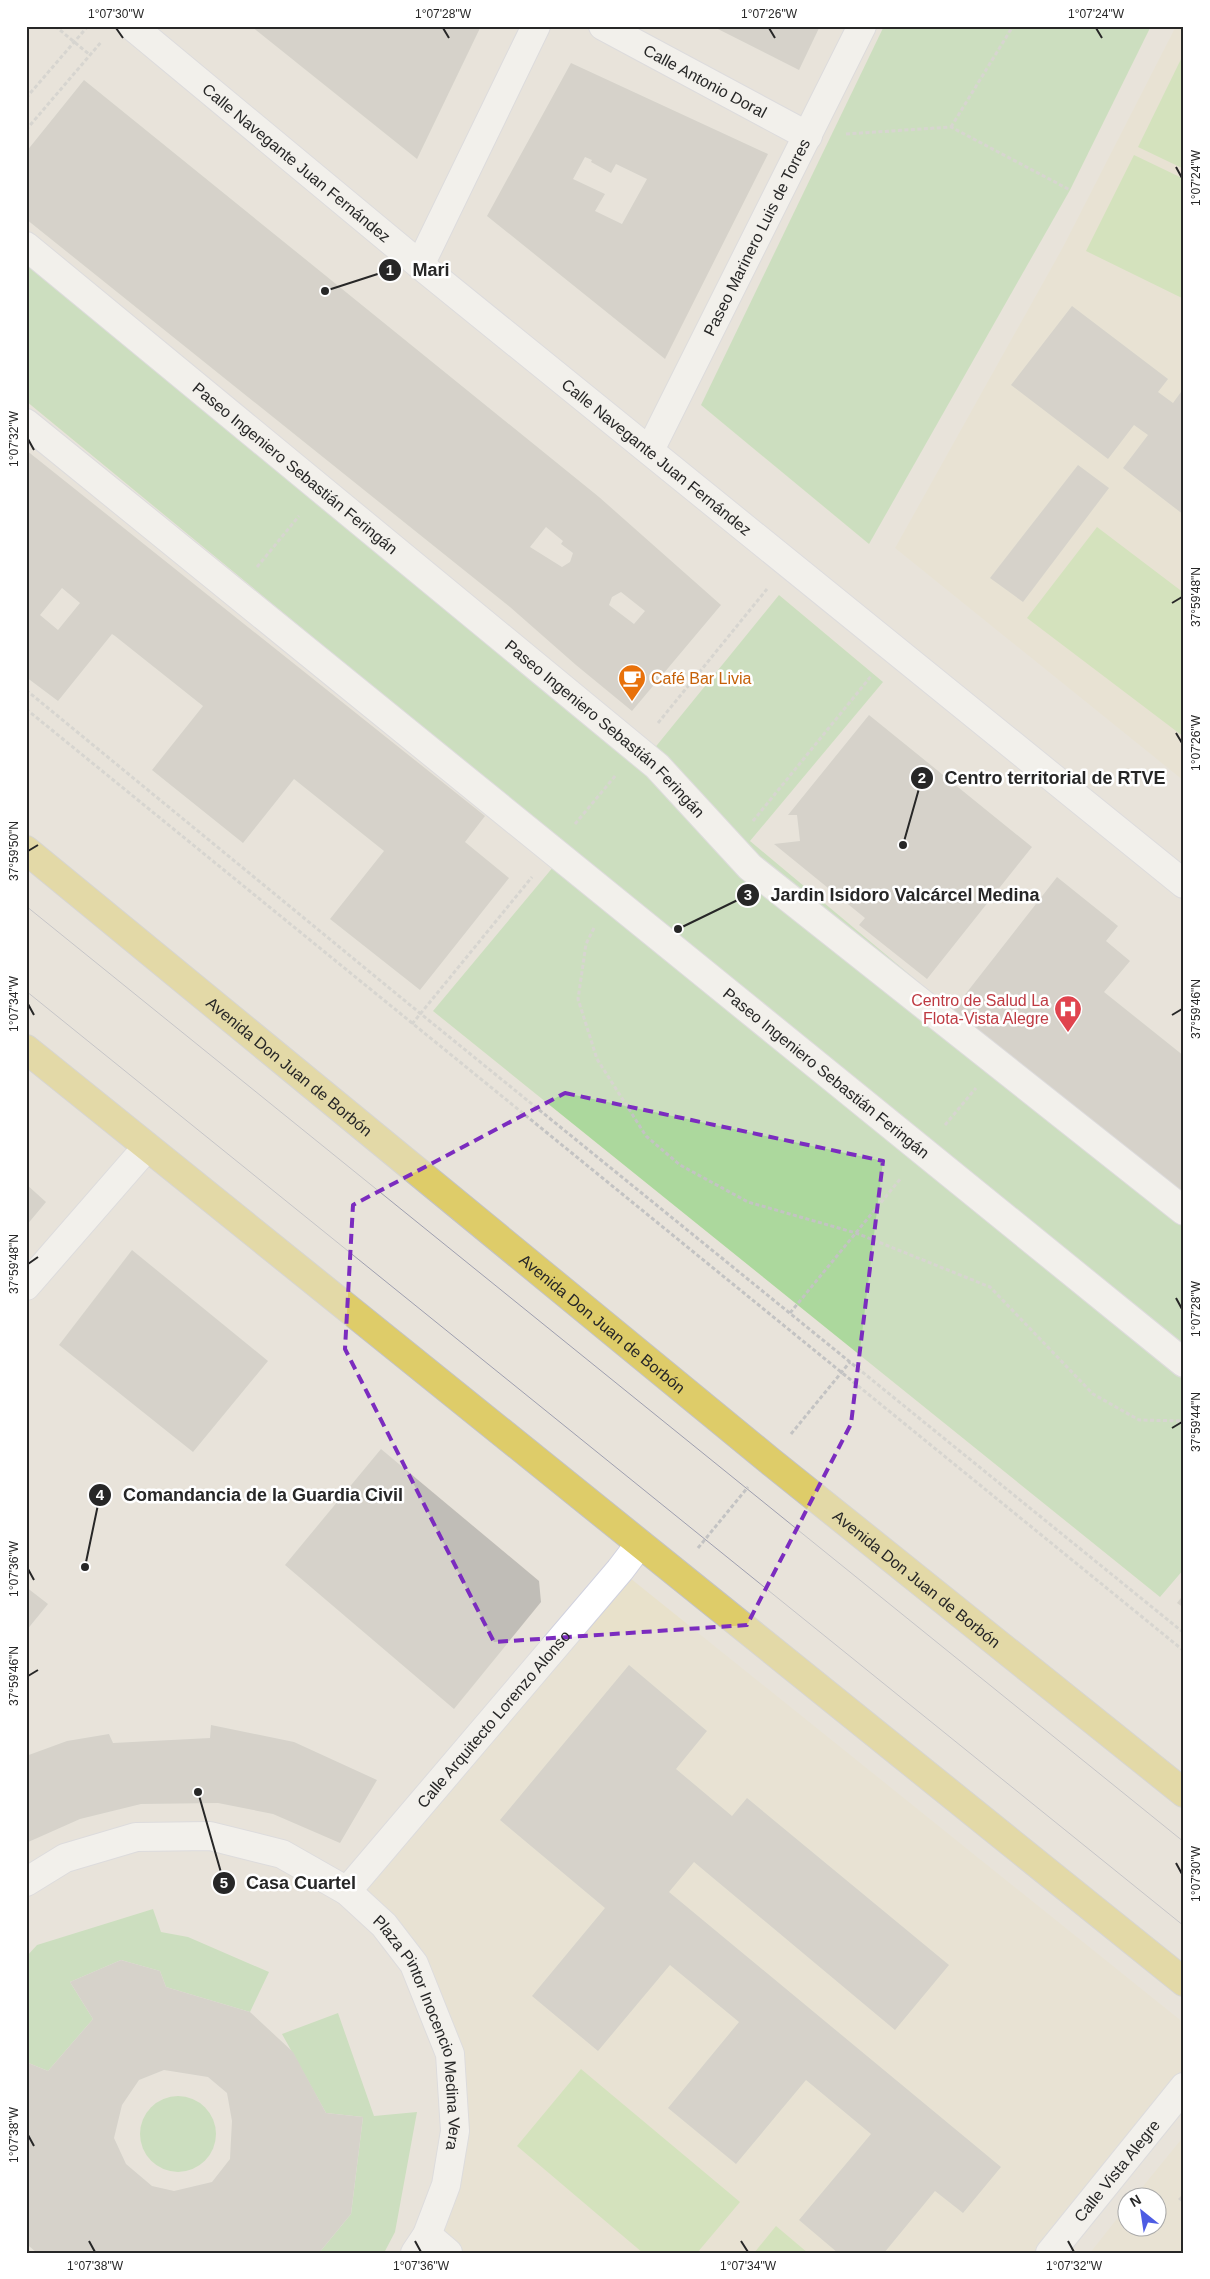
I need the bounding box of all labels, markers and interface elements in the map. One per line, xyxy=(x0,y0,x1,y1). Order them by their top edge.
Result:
text: 1°07'30"W xyxy=(88,7,145,21)
text: 1°07'28"W xyxy=(415,7,472,21)
text: 1°07'26"W xyxy=(741,7,798,21)
text: 1°07'24"W xyxy=(1068,7,1125,21)
street label: Calle Antonio Doral xyxy=(641,41,769,121)
street label: Calle Navegante Juan Fernández xyxy=(199,80,394,246)
street label: Paseo Marinero Luis de Torres xyxy=(701,136,813,339)
text: 1°07'24"W xyxy=(1189,149,1203,206)
callout: Mari xyxy=(377,253,459,286)
text: Mari xyxy=(412,260,450,280)
text: 1 xyxy=(386,261,394,278)
street label: Calle Navegante Juan Fernández xyxy=(558,376,755,539)
street label: Paseo Ingeniero Sebastián Feringán xyxy=(189,379,401,558)
text: 1°07'32"W xyxy=(7,410,21,467)
text: 37°59'48"N xyxy=(1189,567,1203,627)
street label: Paseo Ingeniero Sebastián Feringán xyxy=(502,637,708,821)
cafe icon: Café Bar Livia xyxy=(617,663,647,702)
place label: Café Bar Livia xyxy=(651,670,752,687)
text: 1°07'26"W xyxy=(1189,714,1203,771)
callout: Centro territorial de RTVE xyxy=(909,761,1175,794)
text: Centro territorial de RTVE xyxy=(944,768,1166,788)
text: 2 xyxy=(918,769,926,786)
text: 37°59'50"N xyxy=(7,821,21,881)
callout: Jardin Isidoro Valcárcel Medina xyxy=(735,879,1049,912)
text: Jardin Isidoro Valcárcel Medina xyxy=(770,885,1041,905)
text: 3 xyxy=(744,886,752,903)
text: 1°07'34"W xyxy=(7,975,21,1032)
text: 37°59'46"N xyxy=(1189,979,1203,1039)
street label: Paseo Ingeniero Sebastián Feringán xyxy=(720,985,932,1162)
place label: Centro de Salud La Flota-Vista Alegre xyxy=(911,992,1049,1027)
street label: Avenida Don Juan de Borbón xyxy=(203,994,375,1140)
hospital icon: Centro de Salud La Flota-Vista Alegre xyxy=(1053,994,1083,1033)
text: 37°59'48"N xyxy=(7,1234,21,1294)
street label: Avenida Don Juan de Borbón xyxy=(516,1251,688,1397)
text: 1°07'28"W xyxy=(1189,1280,1203,1337)
text: 37°59'44"N xyxy=(1189,1392,1203,1452)
callout: Comandancia de la Guardia Civil xyxy=(88,1478,413,1511)
text: Comandancia de la Guardia Civil xyxy=(123,1485,403,1505)
text: 4 xyxy=(96,1486,105,1503)
street label: Avenida Don Juan de Borbón xyxy=(830,1507,1003,1651)
text: 1°07'36"W xyxy=(7,1540,21,1597)
street label: Calle Arquitecto Lorenzo Alonso xyxy=(414,1627,574,1811)
text: 37°59'46"N xyxy=(7,1646,21,1706)
text: 1°07'30"W xyxy=(1189,1845,1203,1902)
callout: Casa Cuartel xyxy=(211,1866,366,1899)
text: Casa Cuartel xyxy=(246,1873,356,1893)
text: 5 xyxy=(220,1874,228,1891)
street label: Plaza Pintor Inocencio Medina Vera xyxy=(370,1912,463,2152)
text: 1°07'38"W xyxy=(7,2106,21,2163)
street label: Calle Vista Alegre xyxy=(1071,2116,1163,2225)
north arrow xyxy=(1118,2186,1168,2236)
text: N xyxy=(1127,2191,1144,2210)
text: 1°07'38"W xyxy=(67,2259,124,2273)
text: 1°07'36"W xyxy=(393,2259,450,2273)
text: 1°07'34"W xyxy=(720,2259,777,2273)
text: 1°07'32"W xyxy=(1046,2259,1103,2273)

